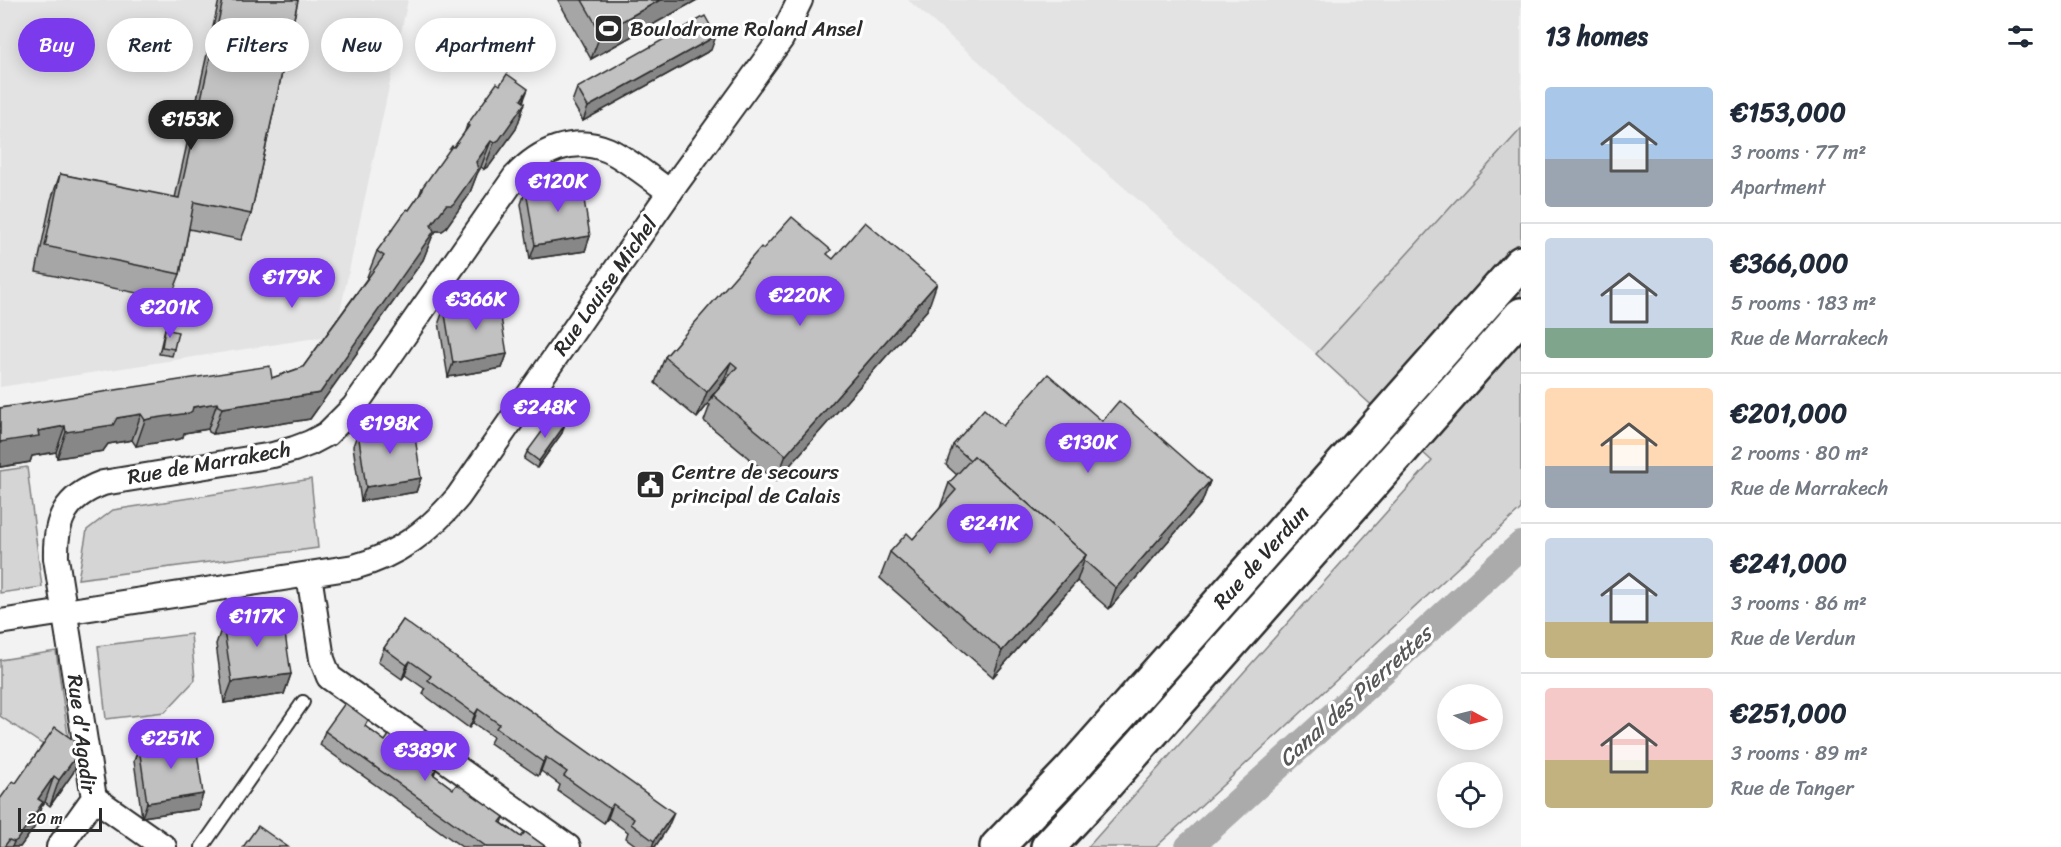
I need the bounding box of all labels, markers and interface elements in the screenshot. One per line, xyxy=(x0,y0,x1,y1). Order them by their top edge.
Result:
place label: Boulodrome Roland Ansel xyxy=(630,10,863,48)
sports icon: Boulodrome Roland Ansel xyxy=(593,13,625,45)
text: 13 homes xyxy=(1545,13,1648,59)
chip: Buy xyxy=(18,18,95,72)
chip: Rent xyxy=(107,18,193,72)
chip: Filters xyxy=(205,18,309,72)
chip: New xyxy=(321,18,403,72)
chip: Apartment xyxy=(415,18,556,72)
icon: filters xyxy=(2004,20,2037,53)
text: €153,000 xyxy=(1731,89,1846,135)
pin: €153K xyxy=(149,100,233,151)
text: €153K xyxy=(162,102,220,137)
icon: home xyxy=(1593,111,1665,183)
text: 3 rooms · 77 m² xyxy=(1731,135,1866,170)
pin: €120K xyxy=(516,162,600,213)
text: €120K xyxy=(529,164,587,199)
text: Apartment xyxy=(1731,170,1825,205)
street label: Rue Louise Michel xyxy=(542,207,668,364)
text: €366,000 xyxy=(1731,240,1848,286)
pin: €179K xyxy=(250,258,334,309)
text: €179K xyxy=(263,260,321,295)
icon: home xyxy=(1593,262,1665,334)
pin: €220K xyxy=(758,276,842,327)
text: €220K xyxy=(769,278,831,313)
pin: €366K xyxy=(434,280,518,331)
text: €366K xyxy=(446,282,506,317)
text: 5 rooms · 183 m² xyxy=(1731,286,1876,321)
pin: €201K xyxy=(128,288,212,339)
text: €201K xyxy=(141,290,199,325)
text: Rue de Marrakech xyxy=(1731,321,1888,356)
pin: €248K xyxy=(503,388,587,439)
text: €248K xyxy=(514,390,576,425)
text: €201,000 xyxy=(1731,390,1847,436)
pin: €198K xyxy=(348,404,432,455)
text: €198K xyxy=(361,406,419,441)
icon: home xyxy=(1593,412,1665,484)
pin: €130K xyxy=(1046,423,1130,474)
text: €130K xyxy=(1059,425,1117,460)
street label: Rue de Marrakech xyxy=(124,430,294,496)
text: 2 rooms · 80 m² xyxy=(1731,436,1869,471)
place label: Centre de secours principal de Calais xyxy=(671,453,841,515)
public building icon: Centre de secours principal de Calais xyxy=(635,468,667,500)
text: Rue de Marrakech xyxy=(1731,471,1888,506)
street label: Rue de Verdun xyxy=(1203,496,1319,618)
pin: €241K xyxy=(948,504,1032,555)
text: €241K xyxy=(961,506,1019,541)
text: €241,000 xyxy=(1731,540,1847,586)
icon: home xyxy=(1593,562,1665,634)
text: 3 rooms · 86 m² xyxy=(1731,586,1867,621)
pin: €117K xyxy=(215,597,299,648)
text: €117K xyxy=(230,599,284,634)
water label: Canal des Pierrettes xyxy=(1269,614,1443,776)
text: Rue de Verdun xyxy=(1731,621,1856,656)
street label: Rue d'Agadir xyxy=(56,672,108,797)
north arrow xyxy=(1437,684,1503,750)
map controls xyxy=(1437,684,1503,828)
text: €251,000 xyxy=(1731,690,1847,736)
icon: home xyxy=(1593,712,1665,784)
pin: €251K xyxy=(129,719,213,770)
text: €251K xyxy=(142,721,200,756)
pin: €389K xyxy=(383,731,467,782)
text: €389K xyxy=(395,733,455,768)
text: 3 rooms · 89 m² xyxy=(1731,736,1868,771)
button: locate xyxy=(1437,762,1503,828)
text: Rue de Tanger xyxy=(1731,771,1853,806)
text: 20 m xyxy=(27,804,63,833)
scale bar xyxy=(18,805,102,832)

